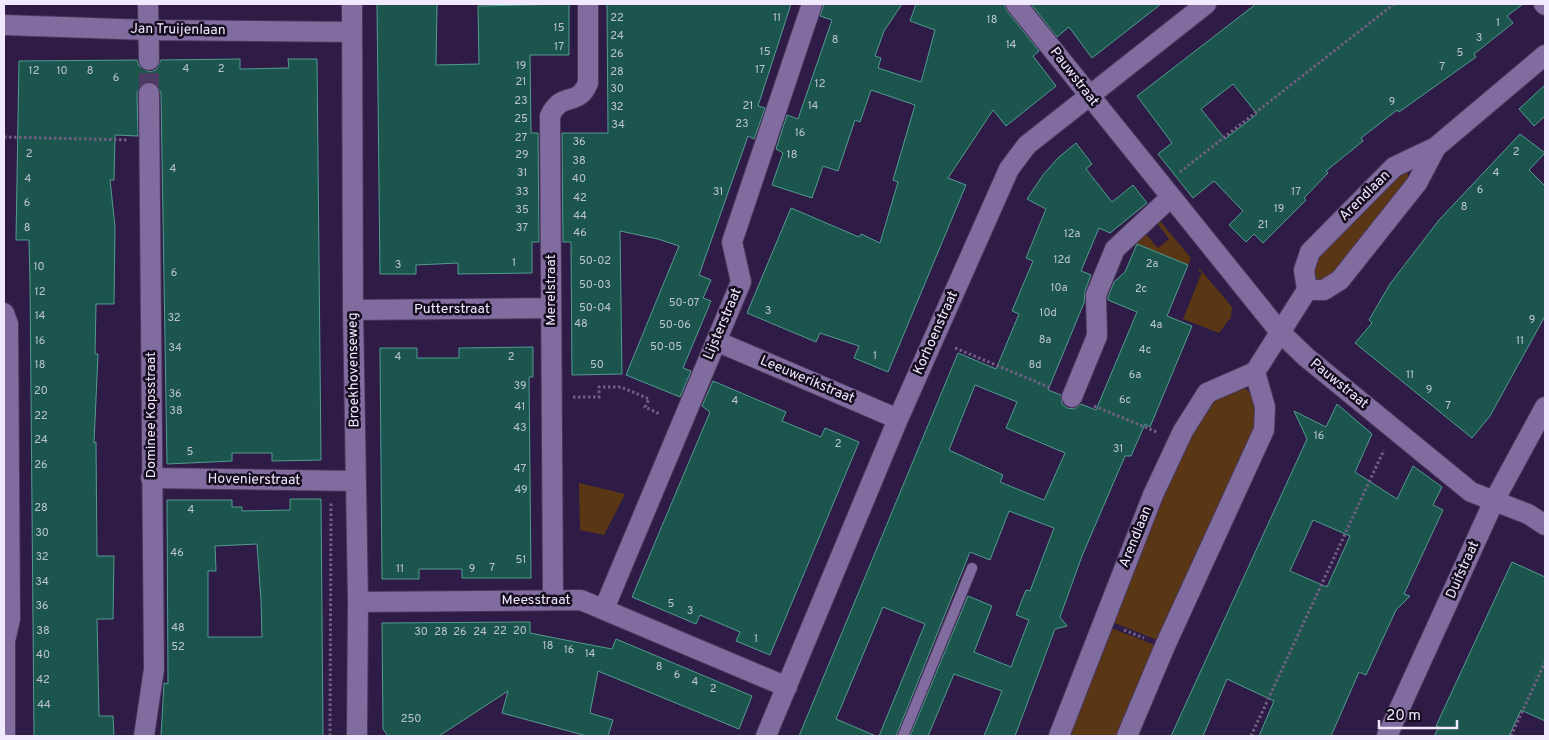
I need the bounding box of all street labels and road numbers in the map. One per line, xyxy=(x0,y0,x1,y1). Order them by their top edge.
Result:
street label: Jan Truijenlaan xyxy=(130,21,226,39)
street label: Pauwstraat xyxy=(1046,44,1102,110)
street label: Arendlaan xyxy=(1336,167,1394,225)
street label: Merelstraat xyxy=(543,254,560,326)
street label: Lijsterstraat xyxy=(700,286,746,362)
street label: Korhoenstraat xyxy=(910,288,962,378)
street label: Putterstraat xyxy=(414,301,490,318)
street label: Broekhovenseweg xyxy=(344,312,364,428)
street label: Dominee Kopsstraat xyxy=(143,352,160,478)
street label: Leeuwerikstraat xyxy=(757,352,857,408)
street label: Pauwstraat xyxy=(1306,355,1372,413)
street label: Hovenierstraat xyxy=(207,471,301,489)
street label: Arendlaan xyxy=(1116,504,1156,570)
street label: Duifstraat xyxy=(1443,538,1483,602)
street label: Meesstraat xyxy=(501,592,571,609)

